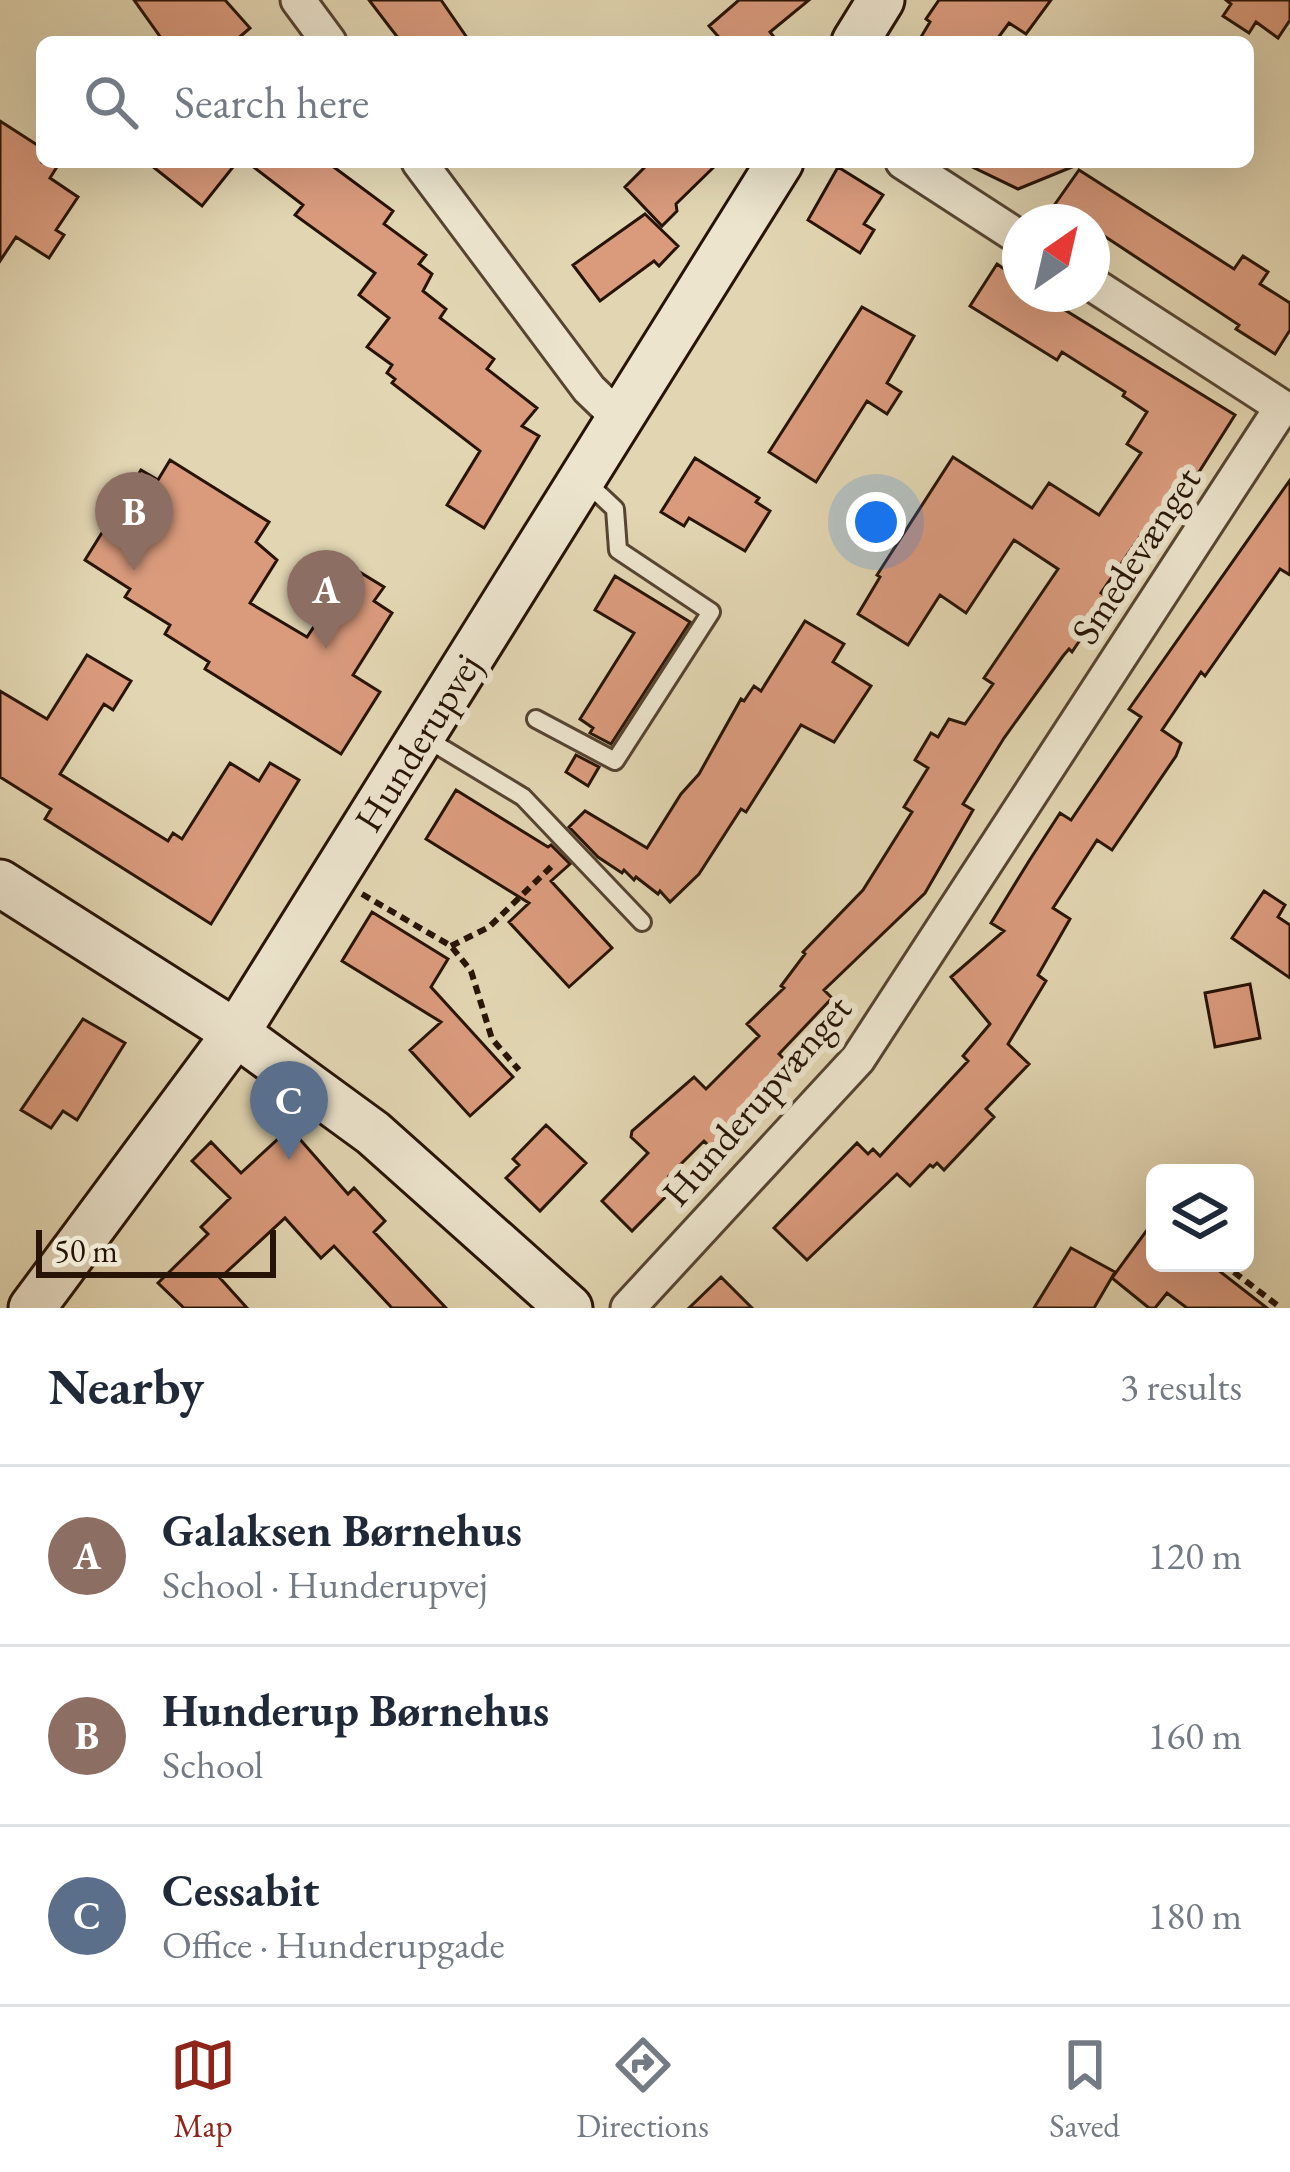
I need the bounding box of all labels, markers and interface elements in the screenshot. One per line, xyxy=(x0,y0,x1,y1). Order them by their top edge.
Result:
search box xyxy=(36,36,1254,168)
icon: search xyxy=(78,69,144,135)
text: Search here xyxy=(174,73,369,131)
north arrow xyxy=(1002,204,1110,312)
street label: Smedevænget xyxy=(1059,457,1212,654)
pin: B xyxy=(95,472,173,571)
your location xyxy=(846,492,906,552)
pin: A xyxy=(287,550,365,649)
street label: Hunderupvej xyxy=(343,644,492,841)
street label: Hunderupvænget xyxy=(650,984,862,1217)
pin: C xyxy=(250,1061,328,1160)
map controls xyxy=(1146,1164,1254,1272)
button: layers xyxy=(1146,1164,1254,1272)
scale bar xyxy=(36,1224,276,1277)
text: 50 m xyxy=(54,1229,118,1272)
text: Nearby xyxy=(48,1353,204,1419)
text: 3 results xyxy=(1120,1361,1242,1412)
text: Galaksen Børnehus xyxy=(162,1501,522,1559)
text: A xyxy=(73,1530,101,1581)
text: 120 m xyxy=(1148,1530,1242,1581)
text: School · Hunderupvej xyxy=(162,1559,488,1610)
text: Hunderup Børnehus xyxy=(162,1681,549,1739)
text: B xyxy=(75,1710,99,1761)
text: 160 m xyxy=(1148,1710,1242,1761)
text: School xyxy=(162,1739,263,1790)
text: Cessabit xyxy=(162,1861,319,1919)
text: C xyxy=(73,1890,101,1941)
text: 180 m xyxy=(1148,1890,1242,1941)
text: Office · Hunderupgade xyxy=(162,1919,505,1970)
tab: Map xyxy=(170,2032,236,2147)
tab: Directions xyxy=(576,2032,709,2147)
tab: Saved xyxy=(1049,2032,1120,2147)

